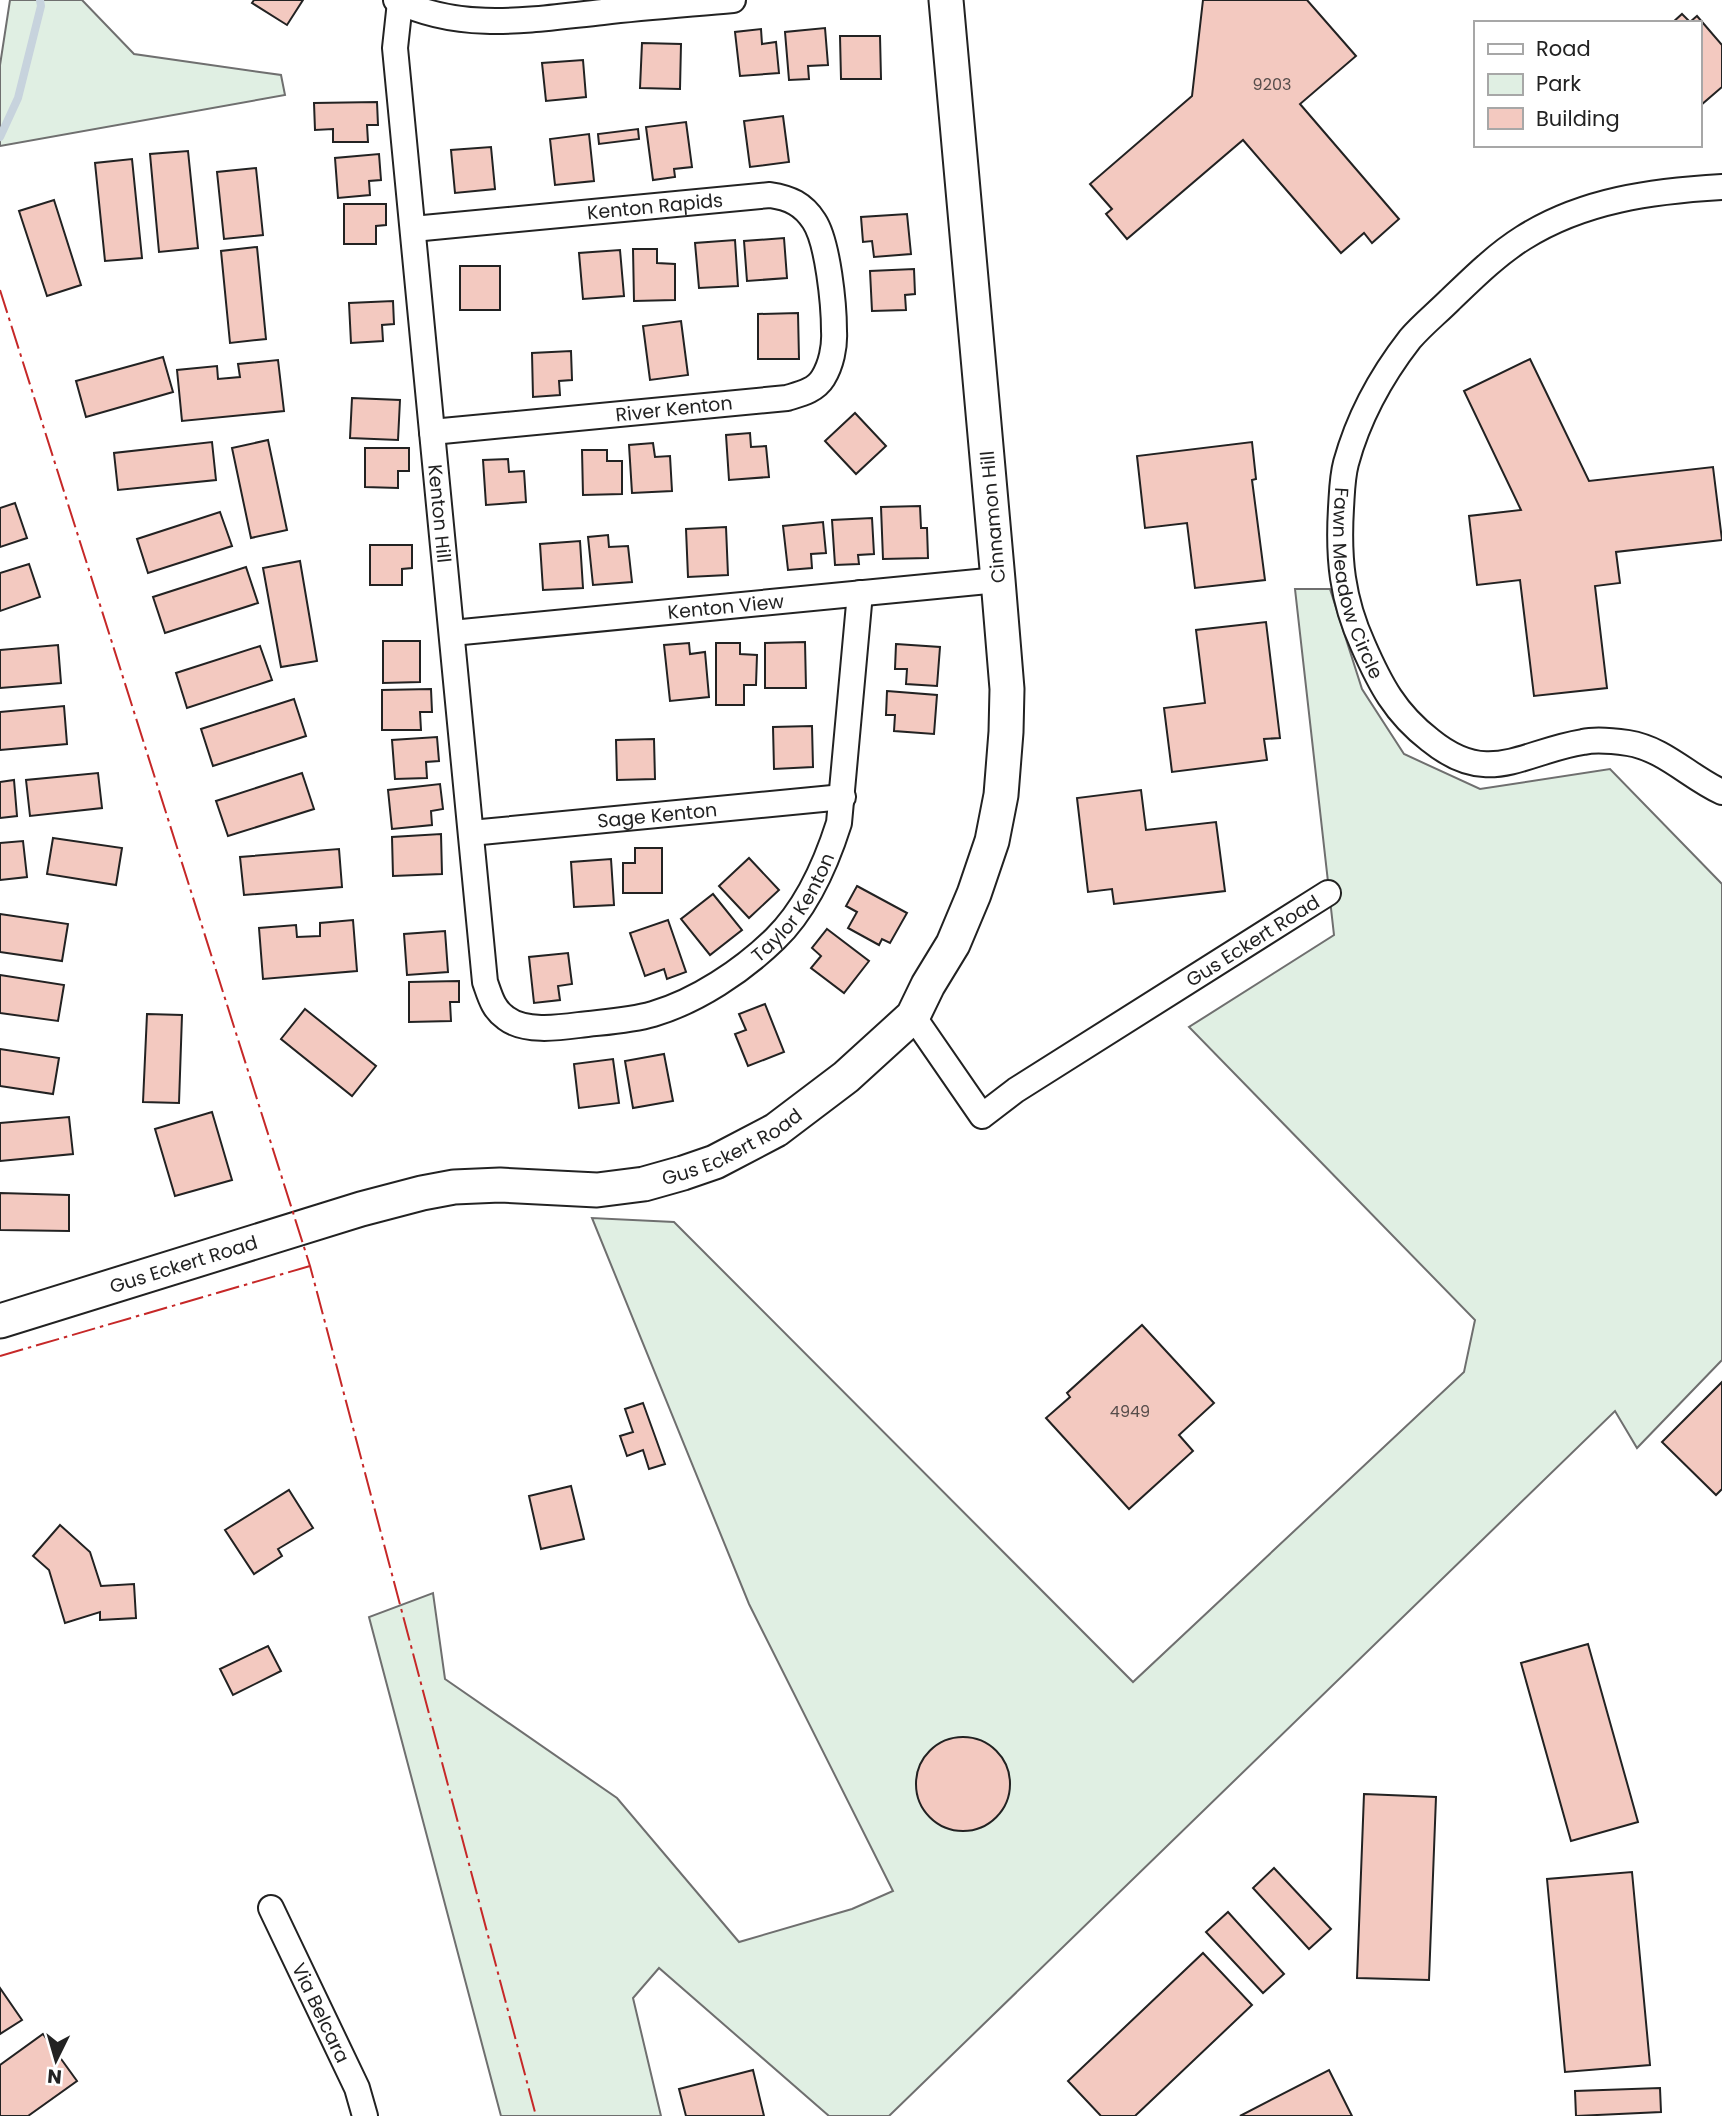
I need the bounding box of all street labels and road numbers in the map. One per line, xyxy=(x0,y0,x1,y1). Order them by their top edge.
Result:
street label: Kenton Rapids xyxy=(586,186,724,226)
street label: River Kenton xyxy=(614,389,734,429)
street label: Cinnamon Hill xyxy=(974,450,1012,584)
street label: Kenton Hill xyxy=(422,463,458,564)
street label: Fawn Meadow Circle xyxy=(1327,487,1390,683)
street label: Kenton View xyxy=(666,587,785,626)
street label: Sage Kenton xyxy=(596,796,718,834)
street label: Taylor Kenton xyxy=(745,849,841,968)
street label: Gus Eckert Road xyxy=(1180,888,1325,993)
street label: Gus Eckert Road xyxy=(659,1102,808,1192)
street label: Gus Eckert Road xyxy=(106,1228,261,1300)
street label: Via Belcara xyxy=(286,1958,356,2067)

